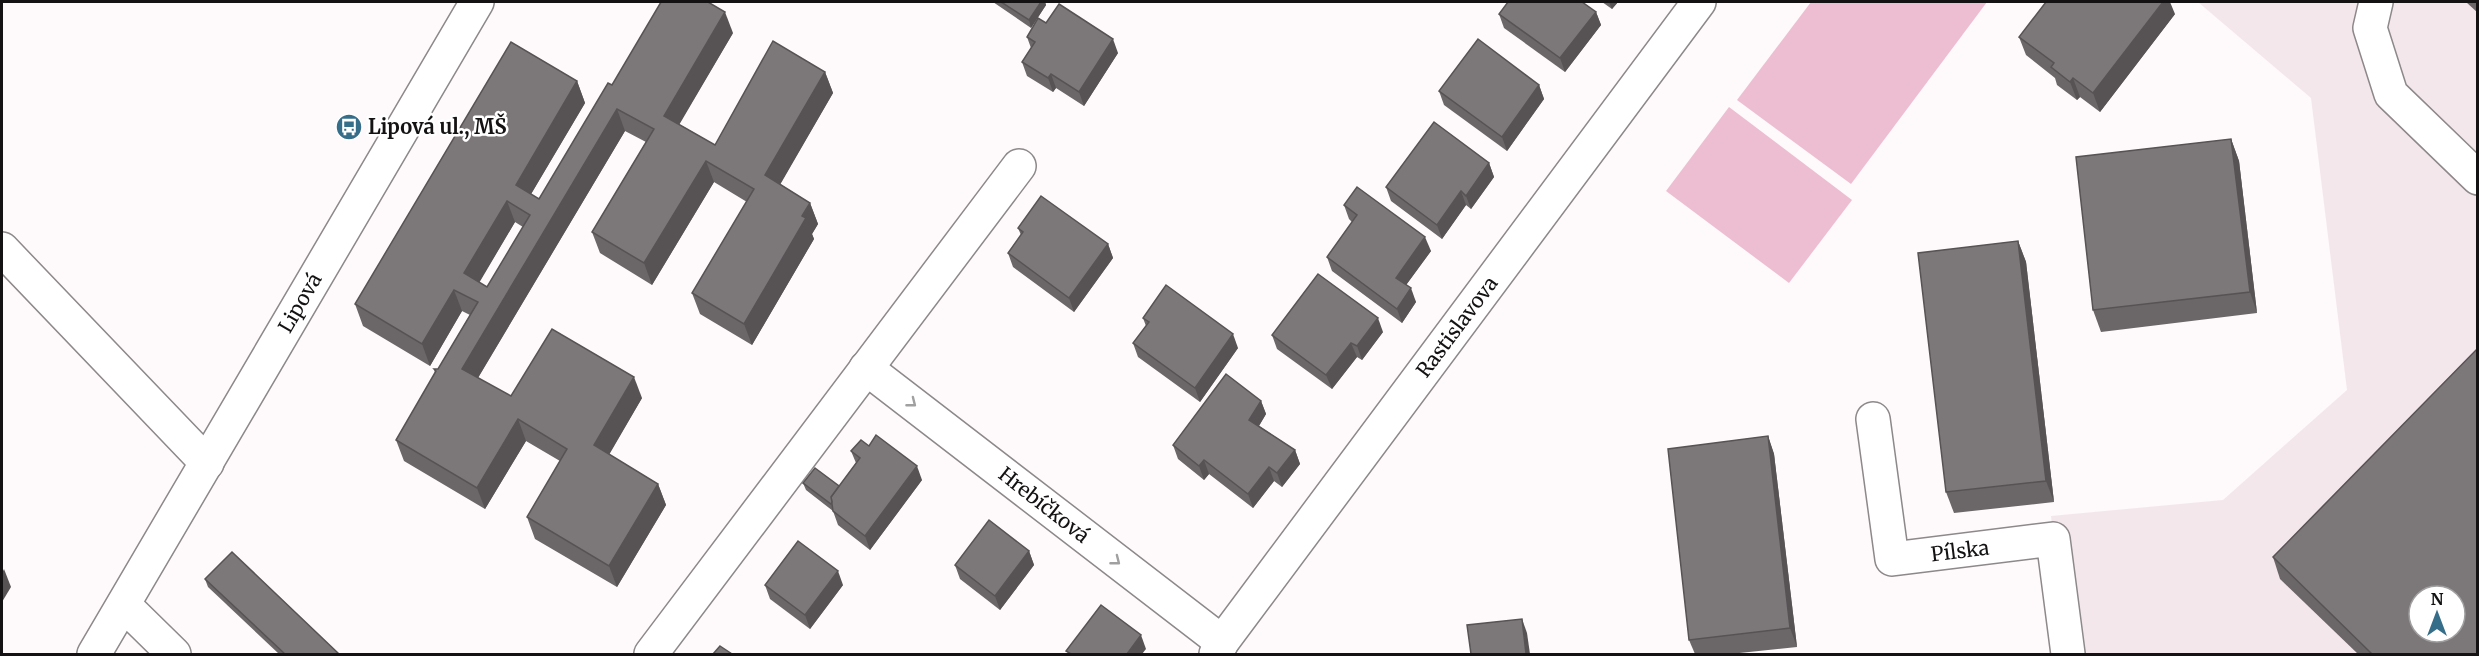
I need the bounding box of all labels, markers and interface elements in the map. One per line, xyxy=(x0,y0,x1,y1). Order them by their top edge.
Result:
bus stop icon: Lipová ul., MŠ xyxy=(334,112,364,142)
place label: Lipová ul., MŠ xyxy=(368,113,507,140)
street label: Lipová xyxy=(273,268,327,337)
street label: Rastislavova xyxy=(1411,271,1503,382)
one-way arrow xyxy=(905,396,916,407)
street label: Hrebíčková xyxy=(994,461,1095,548)
street label: Pílska xyxy=(1929,535,1991,566)
one-way arrow xyxy=(1110,553,1121,564)
north arrow xyxy=(2407,584,2467,644)
text: N xyxy=(2431,589,2444,609)

